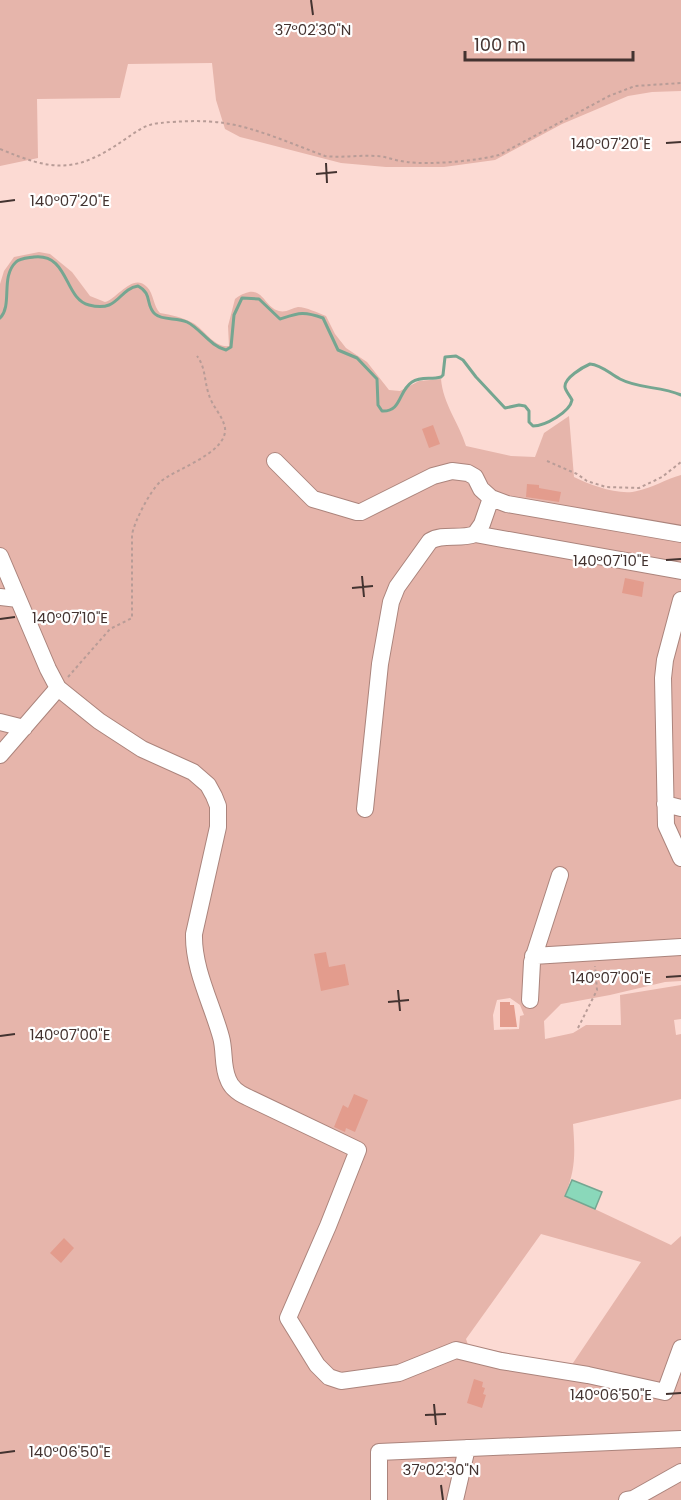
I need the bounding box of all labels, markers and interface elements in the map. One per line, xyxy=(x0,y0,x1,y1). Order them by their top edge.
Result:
text: 37°02'30"N xyxy=(275,19,351,40)
scale bar xyxy=(465,24,633,62)
text: 100 m xyxy=(474,32,526,57)
text: 140°07'20"E xyxy=(571,133,651,154)
text: 140°07'20"E xyxy=(30,190,110,211)
text: 140°07'10"E xyxy=(573,550,649,571)
text: 140°07'10"E xyxy=(32,607,108,628)
text: 140°07'00"E xyxy=(571,967,651,988)
text: 140°07'00"E xyxy=(30,1024,110,1045)
text: 140°06'50"E xyxy=(570,1384,652,1405)
text: 140°06'50"E xyxy=(29,1441,111,1462)
text: 37°02'30"N xyxy=(403,1459,479,1480)

